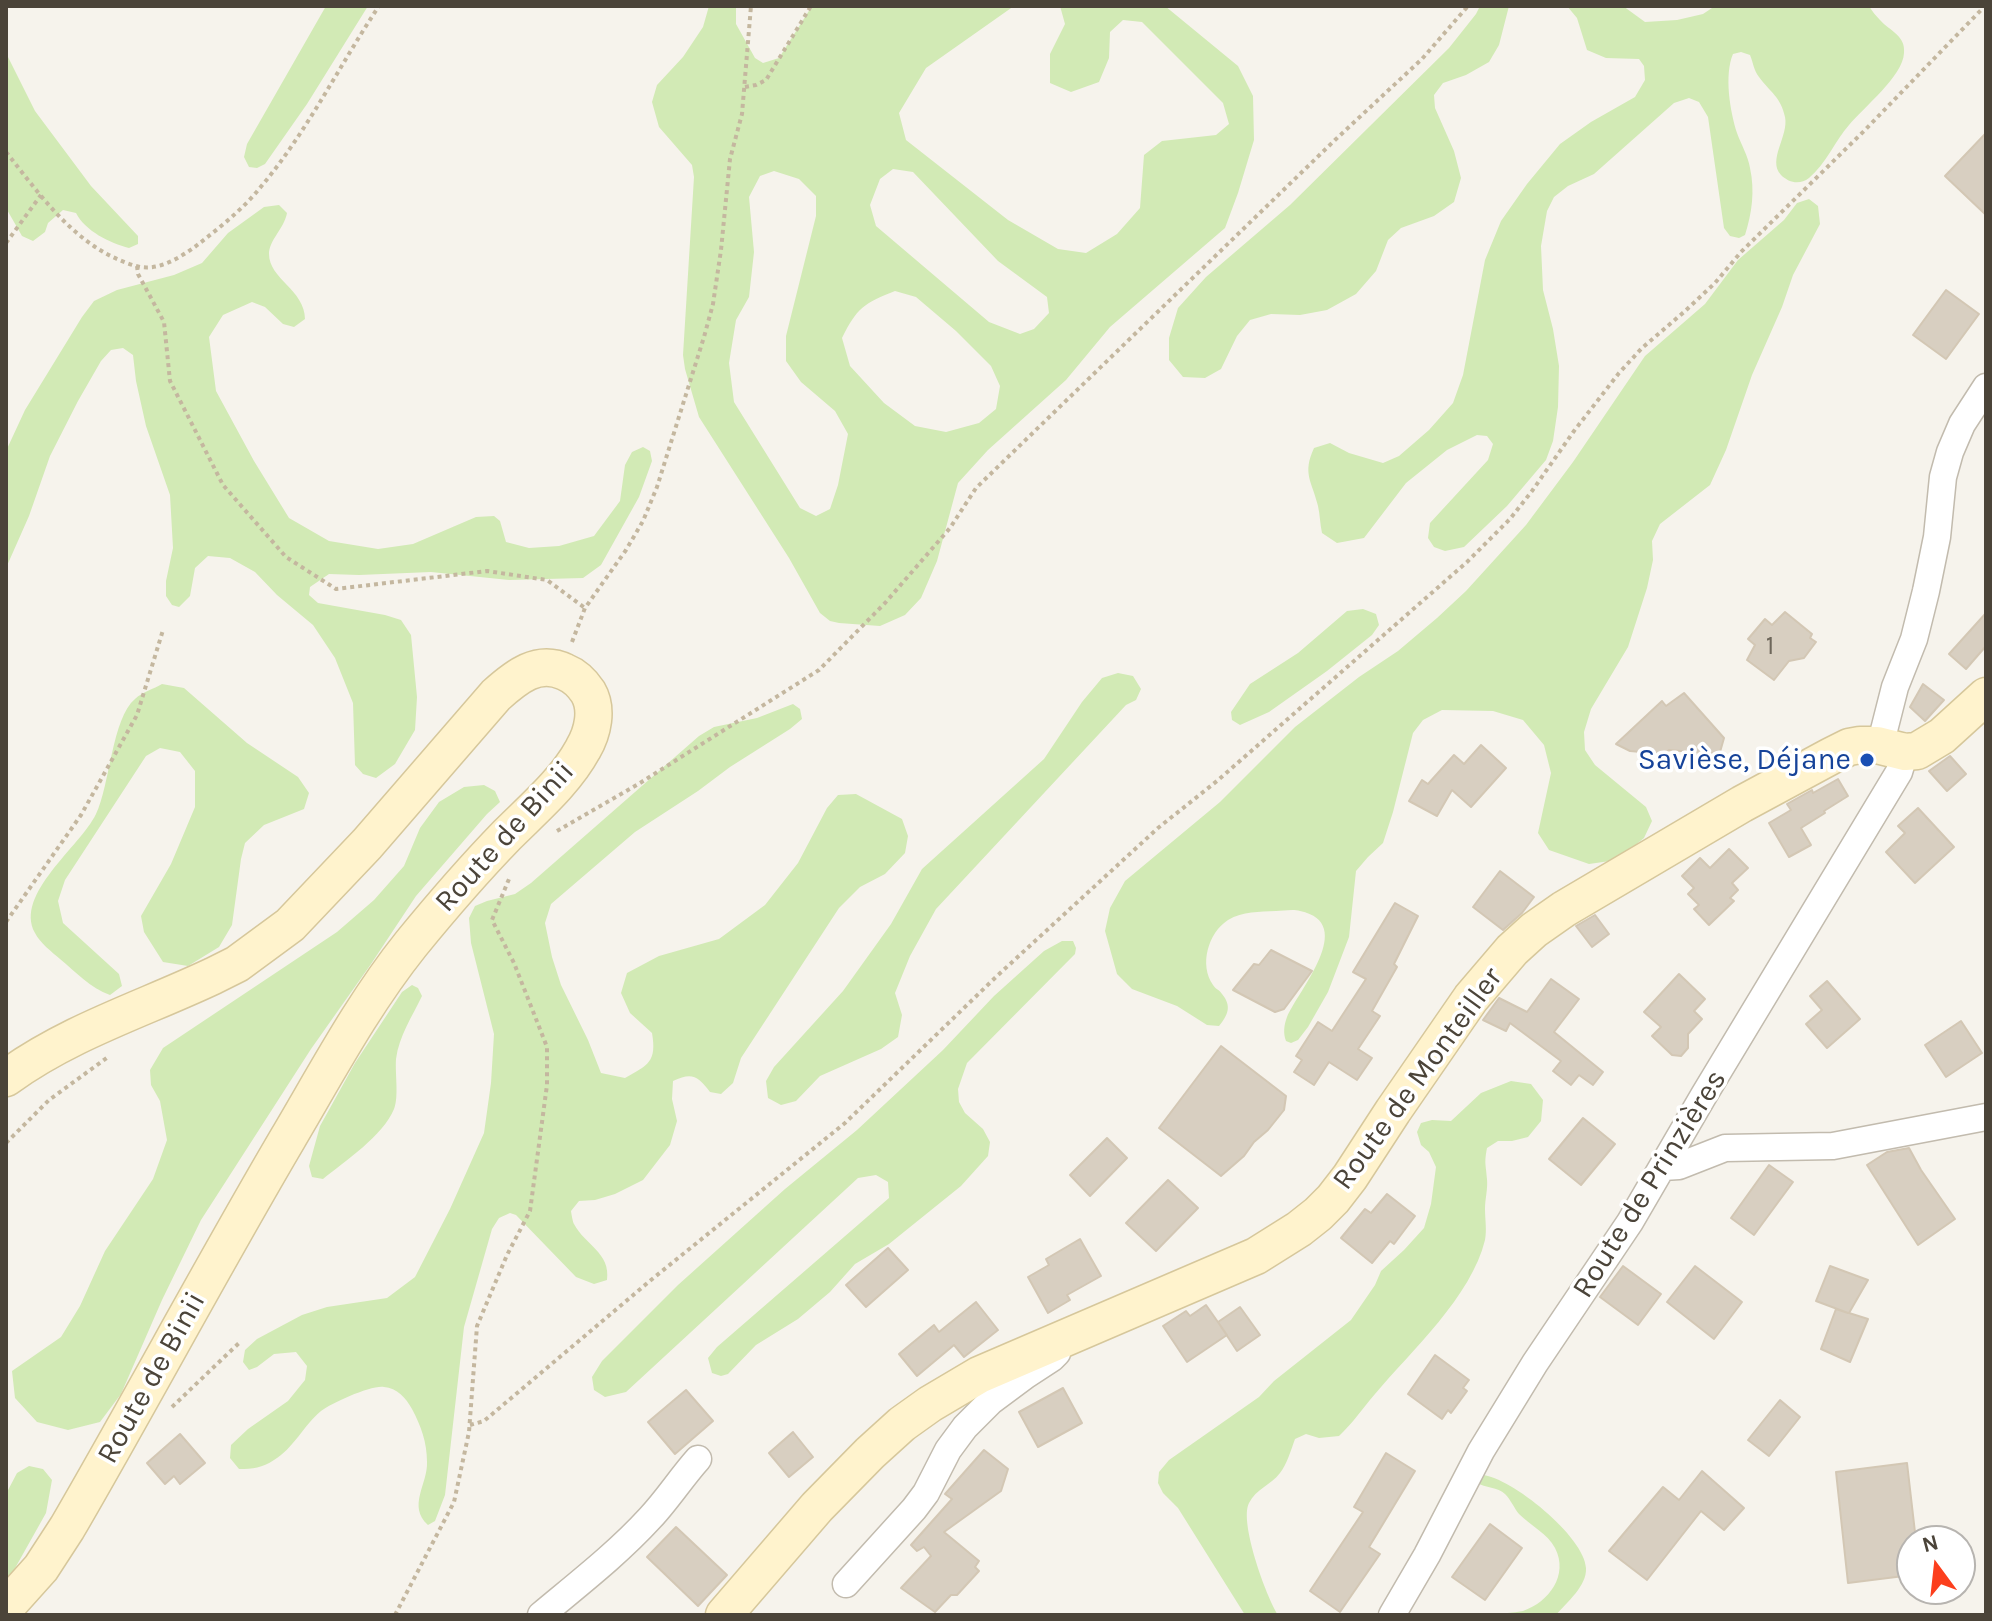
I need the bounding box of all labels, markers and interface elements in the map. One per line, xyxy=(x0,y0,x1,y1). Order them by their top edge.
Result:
house number: 1 xyxy=(1766,631,1774,663)
place label: Savièse, Déjane xyxy=(1638,742,1851,778)
marker: Savièse, Déjane xyxy=(1858,751,1876,769)
street label: Route de Binii xyxy=(428,754,582,920)
street label: Route de Monteiller xyxy=(1325,961,1511,1197)
street label: Route de Prinzières xyxy=(1565,1063,1735,1305)
street label: Route de Binii xyxy=(90,1286,214,1470)
north arrow xyxy=(1896,1525,1976,1605)
text: N xyxy=(1919,1529,1941,1558)

